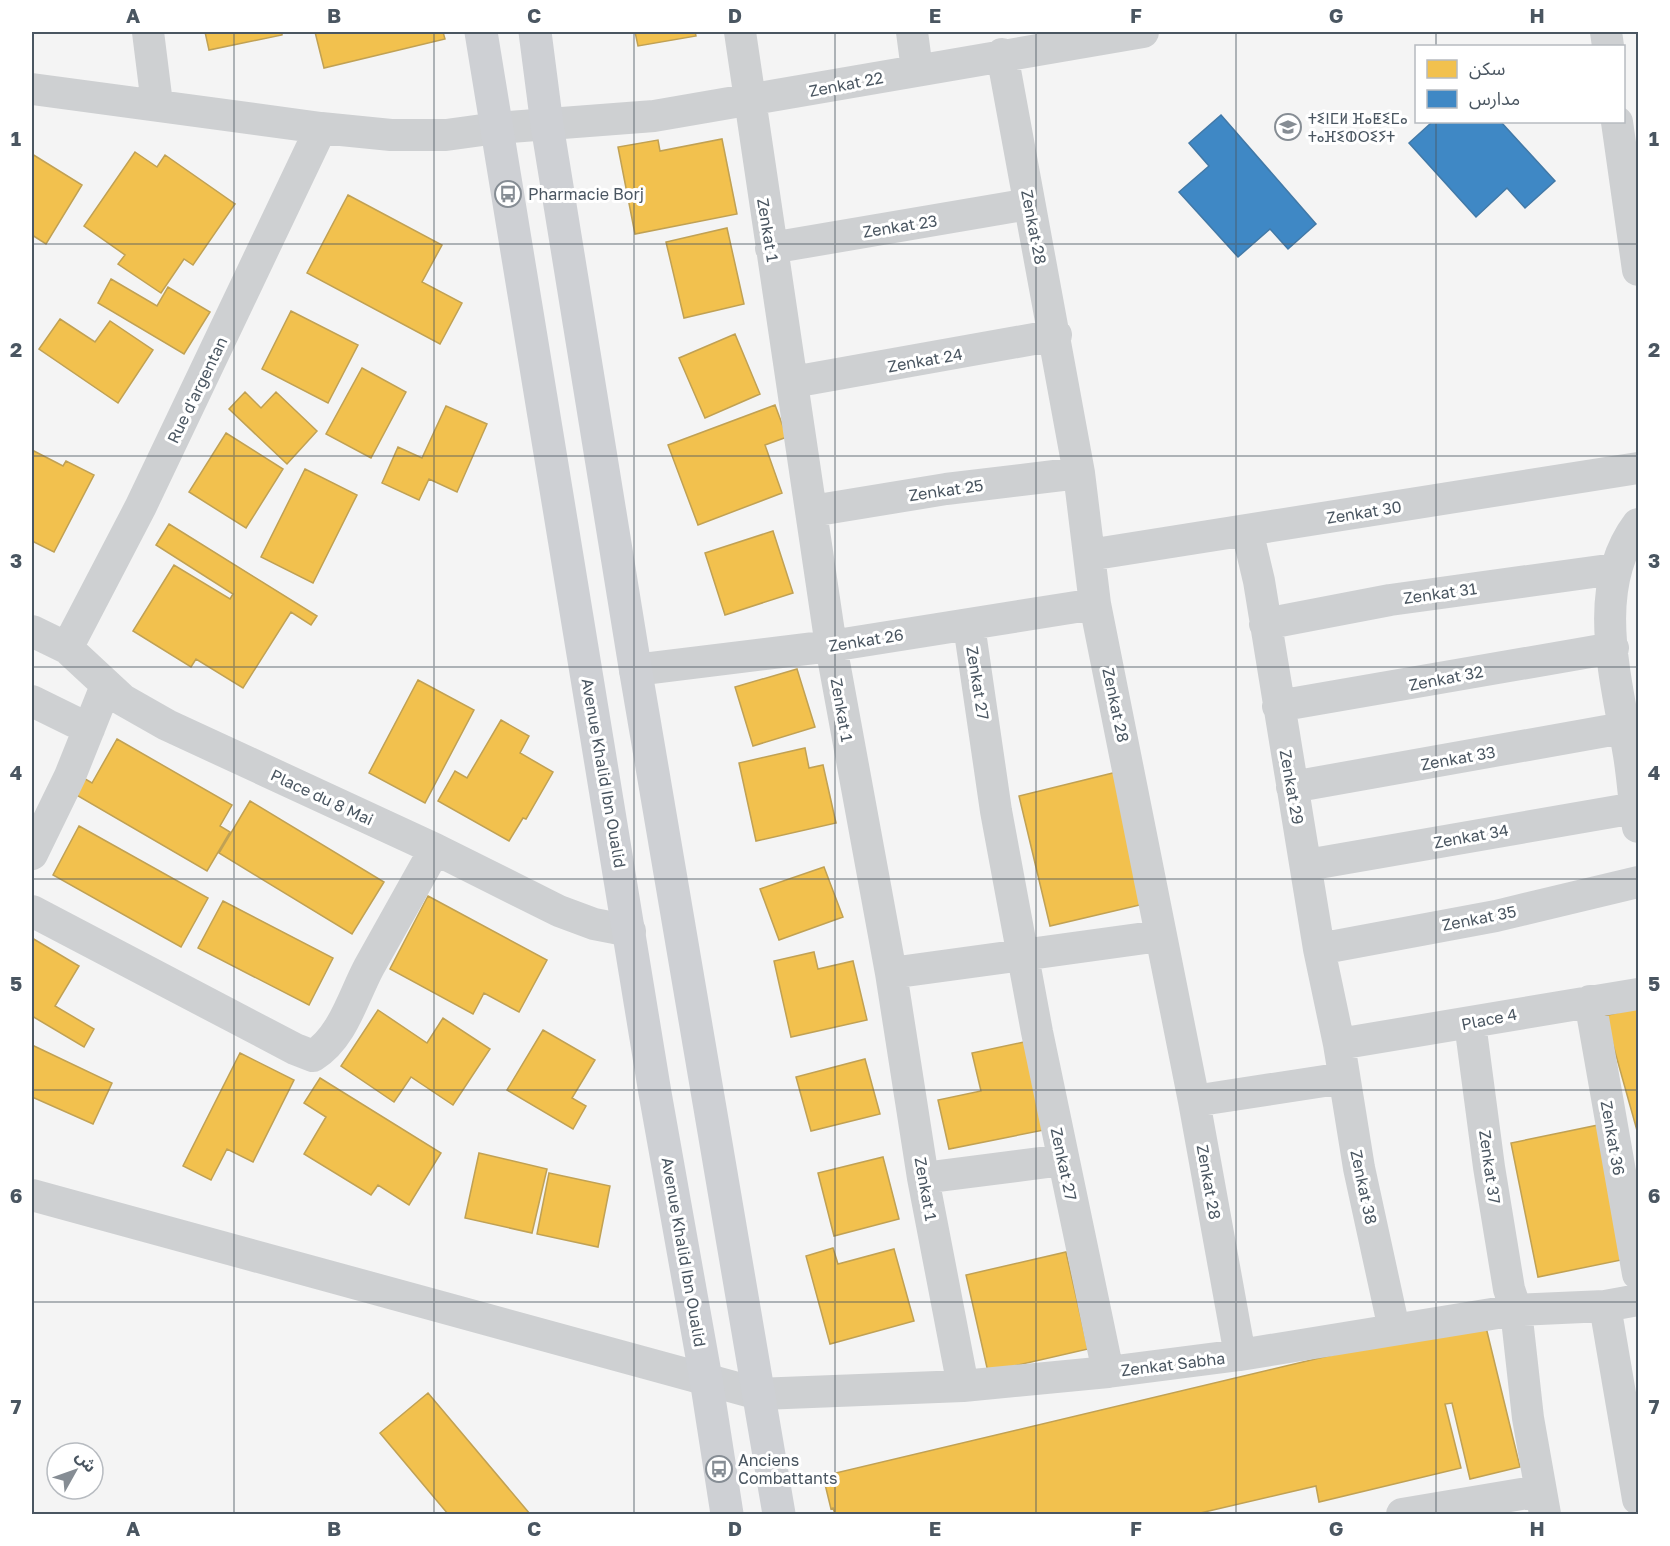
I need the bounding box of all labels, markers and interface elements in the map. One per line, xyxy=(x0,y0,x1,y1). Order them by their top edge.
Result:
text: A xyxy=(126,3,140,27)
text: B xyxy=(327,3,341,27)
text: C xyxy=(527,3,541,27)
text: D xyxy=(728,3,742,27)
text: E xyxy=(929,3,941,27)
text: F xyxy=(1130,3,1142,27)
text: G xyxy=(1329,3,1343,27)
text: H xyxy=(1529,3,1545,27)
legend xyxy=(1415,45,1625,123)
text: سكن xyxy=(1469,57,1505,80)
street label: Zenkat 22 xyxy=(807,67,885,101)
text: مدارس xyxy=(1469,87,1520,110)
place label: ⵜⵉⵏⵎⵍ ⴼⴰⵟⵉⵎⴰ ⵜⴰⴼⵉⵀⵔⵉⵢⵜ xyxy=(1308,108,1408,146)
school or university icon: ⵜⵉⵏⵎⵍ ⴼⴰⵟⵉⵎⴰ ⵜⴰⴼⵉⵀⵔⵉⵢⵜ xyxy=(1273,112,1303,142)
text: 1 xyxy=(11,126,21,150)
text: 1 xyxy=(1649,126,1659,150)
bus stop icon: Pharmacie Borj xyxy=(493,179,523,209)
place label: Pharmacie Borj xyxy=(528,184,644,204)
street label: Zenkat 28 xyxy=(1017,188,1051,266)
street label: Zenkat 1 xyxy=(753,197,783,264)
street label: Zenkat 23 xyxy=(861,210,939,242)
street label: Rue d'argentan xyxy=(163,333,231,447)
text: 2 xyxy=(10,337,22,361)
text: 2 xyxy=(1648,337,1660,361)
street label: Zenkat 24 xyxy=(886,344,964,376)
street label: Zenkat 25 xyxy=(907,475,985,505)
street label: Zenkat 30 xyxy=(1325,496,1403,528)
text: 3 xyxy=(10,548,22,572)
text: 3 xyxy=(1648,548,1660,572)
street label: Zenkat 31 xyxy=(1402,578,1478,608)
street label: Zenkat 26 xyxy=(827,624,905,656)
street label: Zenkat 27 xyxy=(962,645,994,721)
street label: Zenkat 32 xyxy=(1407,661,1485,695)
street label: Zenkat 28 xyxy=(1098,666,1134,744)
street label: Avenue Khalid Ibn Oualid xyxy=(577,677,631,869)
street label: Zenkat 1 xyxy=(827,677,857,744)
street label: Zenkat 33 xyxy=(1419,742,1497,774)
street label: Zenkat 29 xyxy=(1276,748,1308,826)
text: 4 xyxy=(10,760,22,784)
text: 4 xyxy=(1648,760,1660,784)
street label: Place du 8 Mai xyxy=(267,764,377,830)
street label: Zenkat 34 xyxy=(1432,820,1510,852)
street label: Zenkat 35 xyxy=(1440,901,1518,935)
text: 5 xyxy=(10,971,22,995)
text: 5 xyxy=(1648,971,1660,995)
street label: Place 4 xyxy=(1459,1004,1519,1034)
street label: Zenkat 36 xyxy=(1597,1099,1629,1177)
street label: Zenkat 27 xyxy=(1046,1126,1082,1202)
street label: Zenkat 37 xyxy=(1475,1129,1505,1205)
street label: Zenkat 28 xyxy=(1193,1143,1225,1221)
street label: Zenkat 38 xyxy=(1346,1148,1382,1226)
street label: Avenue Khalid Ibn Oualid xyxy=(657,1156,711,1348)
street label: Zenkat 1 xyxy=(911,1156,941,1223)
text: 6 xyxy=(10,1183,22,1207)
text: 6 xyxy=(1648,1183,1660,1207)
street label: Zenkat Sabha xyxy=(1120,1348,1226,1380)
text: 7 xyxy=(11,1394,22,1418)
text: 7 xyxy=(1649,1394,1660,1418)
north arrow xyxy=(45,1441,105,1501)
text: ش xyxy=(72,1447,101,1476)
place label: Anciens Combattants xyxy=(738,1450,838,1488)
bus stop icon: Anciens Combattants xyxy=(704,1454,734,1484)
text: A xyxy=(126,1516,140,1540)
text: B xyxy=(327,1516,341,1540)
text: C xyxy=(527,1516,541,1540)
text: D xyxy=(728,1516,742,1540)
text: E xyxy=(929,1516,941,1540)
text: F xyxy=(1130,1516,1142,1540)
text: G xyxy=(1329,1516,1343,1540)
text: H xyxy=(1529,1516,1545,1540)

